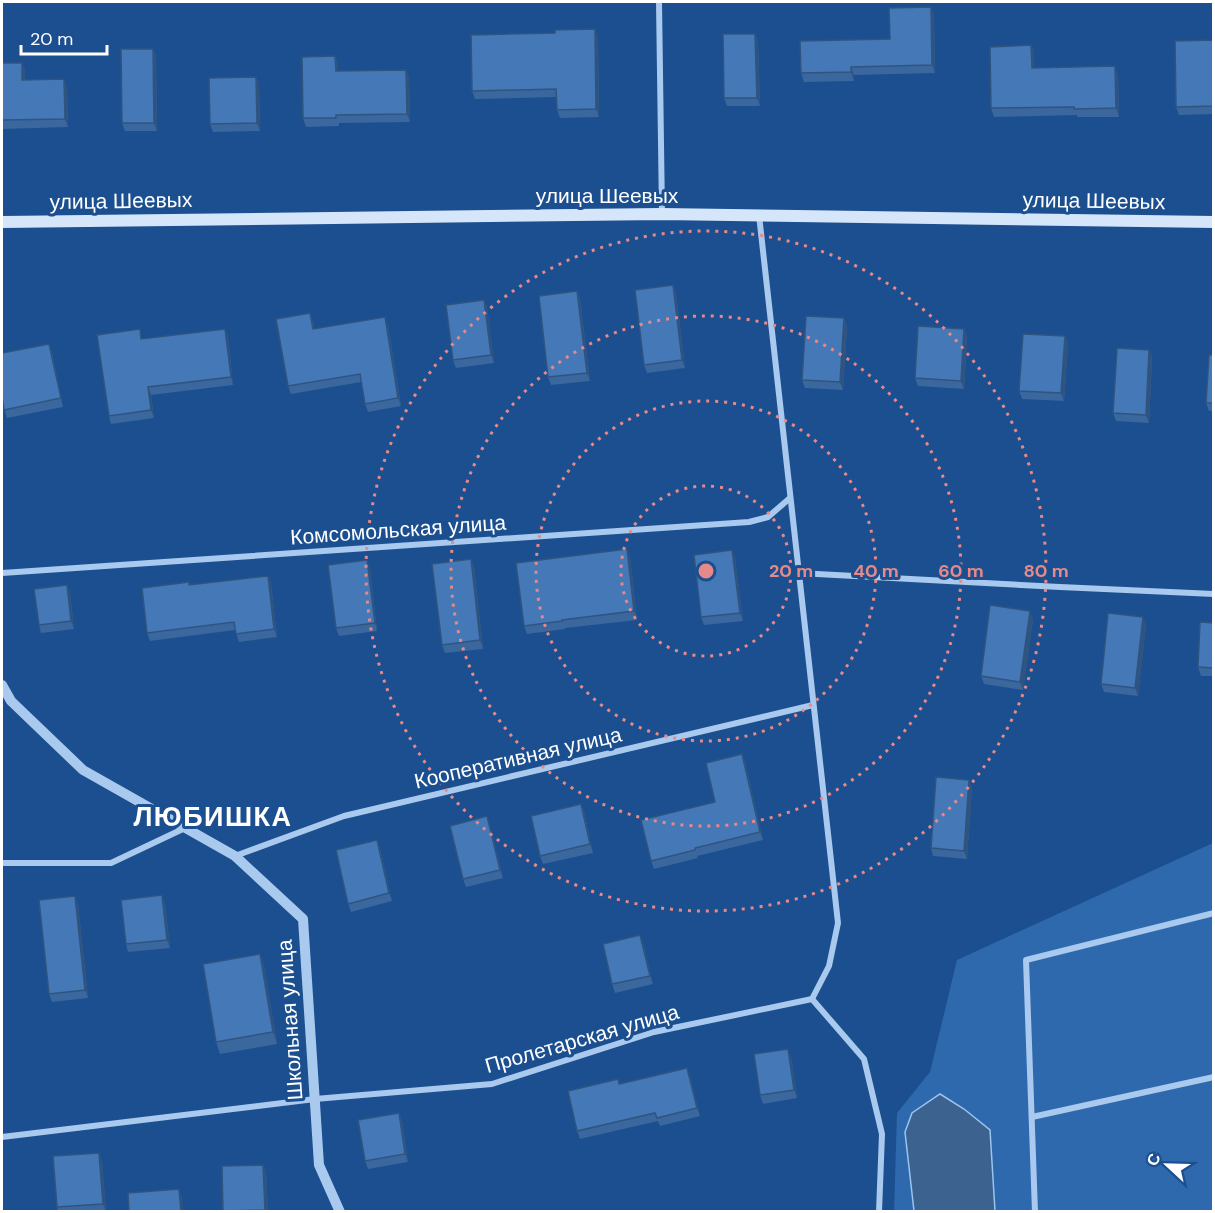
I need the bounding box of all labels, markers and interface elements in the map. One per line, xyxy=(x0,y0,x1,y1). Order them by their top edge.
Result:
scale bar xyxy=(21,18,106,56)
text: 20 m xyxy=(30,27,73,51)
street label: улица Шеевых xyxy=(536,182,679,210)
street label: улица Шеевых xyxy=(49,186,193,216)
street label: улица Шеевых xyxy=(1022,186,1166,216)
street label: Комсомольская улица xyxy=(289,508,507,552)
text: 20 m xyxy=(769,559,813,583)
text: 40 m xyxy=(853,559,899,583)
text: 60 m xyxy=(938,559,984,583)
text: 80 m xyxy=(1023,559,1069,583)
centre of rings xyxy=(696,561,716,581)
street label: Кооперативная улица xyxy=(412,720,625,795)
district label: ЛЮБИШКА xyxy=(133,799,293,834)
street label: Школьная улица xyxy=(270,938,310,1101)
street label: Пролетарская улица xyxy=(482,998,683,1080)
north arrow xyxy=(1137,1135,1197,1195)
text: С xyxy=(1142,1150,1166,1169)

